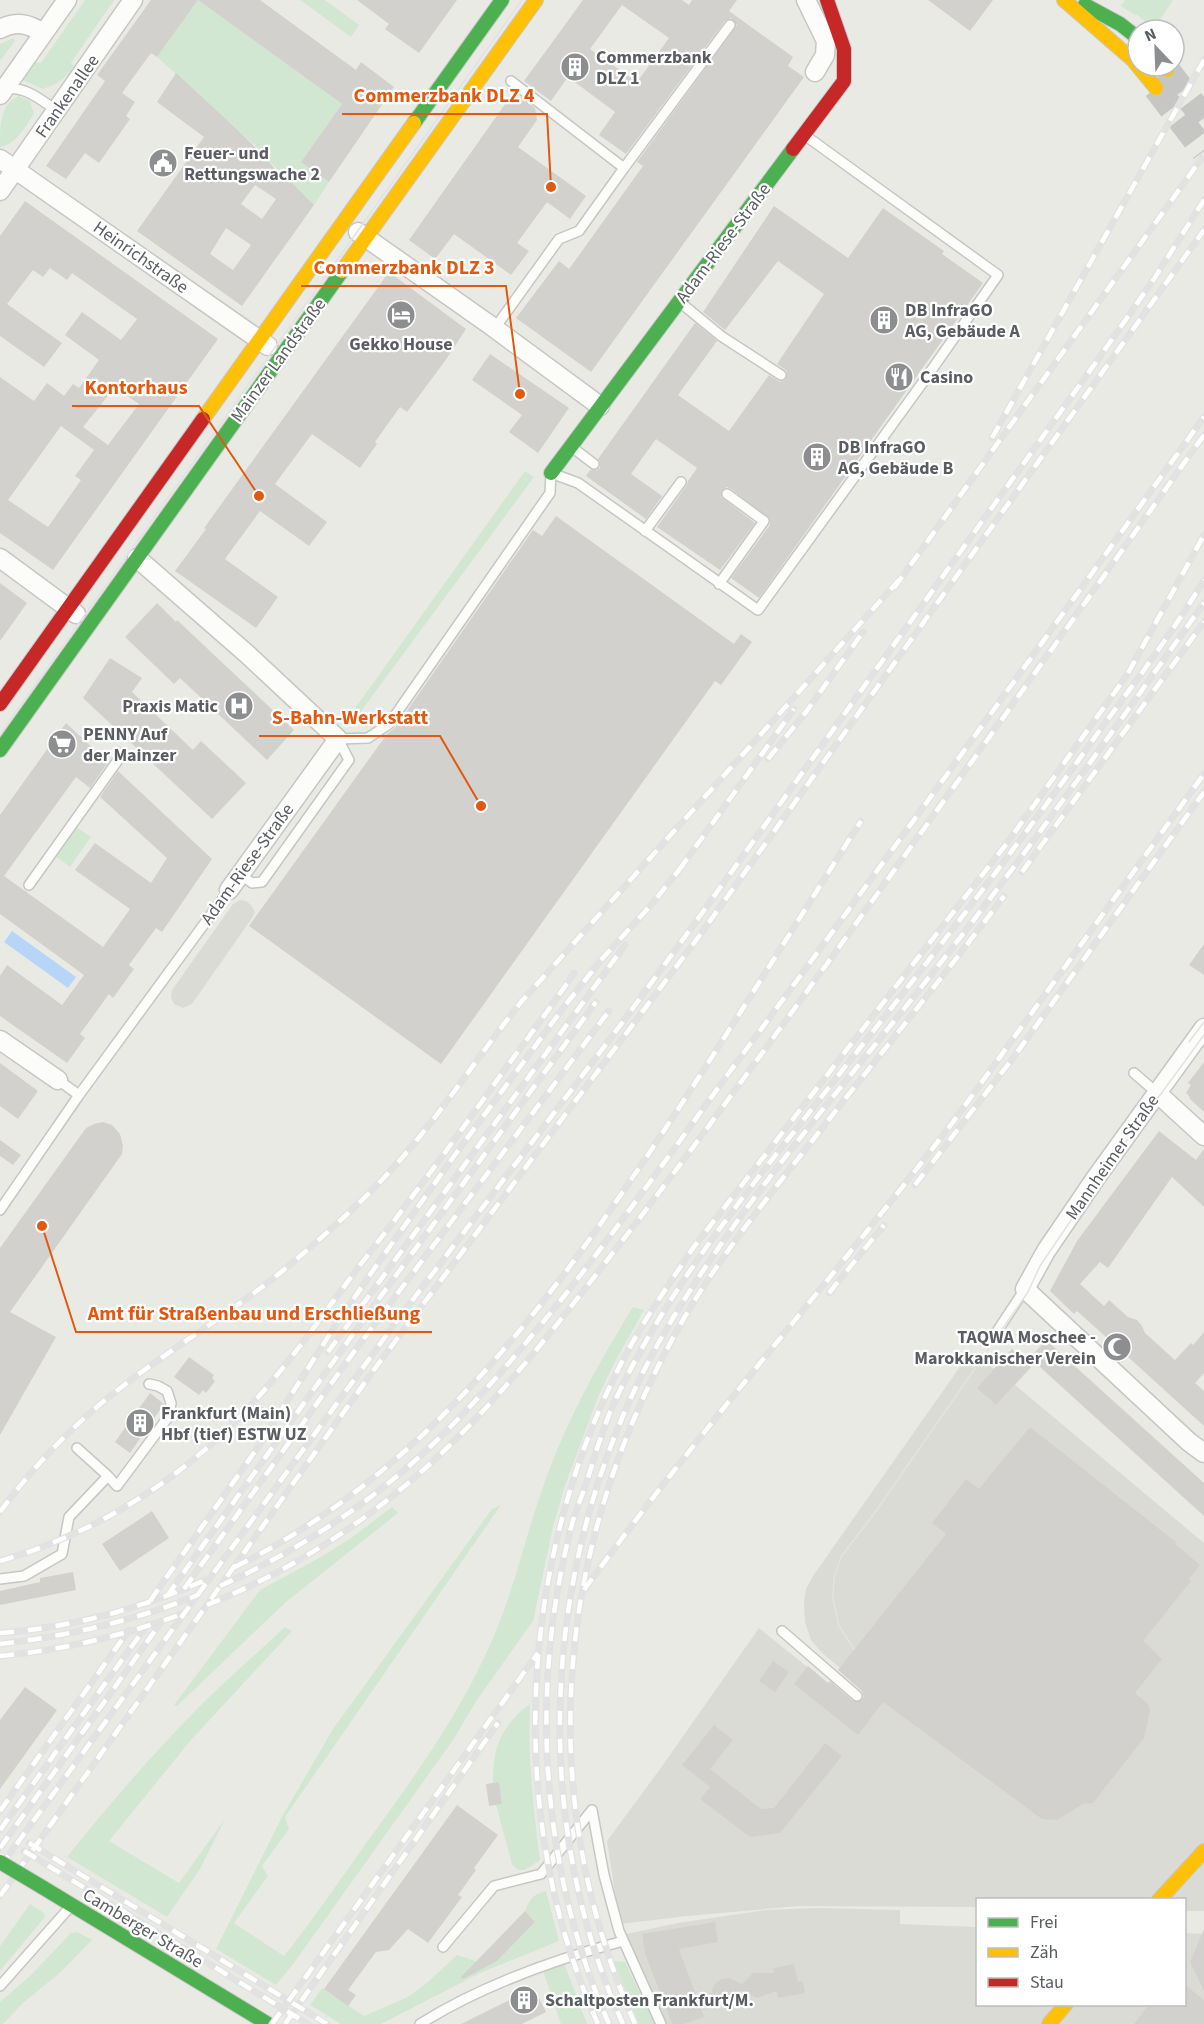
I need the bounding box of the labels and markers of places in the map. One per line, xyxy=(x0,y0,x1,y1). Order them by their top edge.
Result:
place label: Commerzbank DLZ 1 xyxy=(596,45,712,91)
building icon: Commerzbank DLZ 1 xyxy=(559,51,591,83)
callout: Commerzbank DLZ 4 xyxy=(342,76,547,114)
place label: Feuer- und Rettungswache 2 xyxy=(184,141,320,187)
public building icon: Feuer- und Rettungswache 2 xyxy=(147,147,179,179)
callout: Commerzbank DLZ 3 xyxy=(301,248,506,286)
place label: DB InfraGO AG, Gebäude A xyxy=(904,298,1020,344)
hotel icon: Gekko House xyxy=(385,299,417,331)
building icon: DB InfraGO AG, Gebäude A xyxy=(868,304,900,336)
place label: Gekko House xyxy=(349,332,453,357)
restaurant icon: Casino xyxy=(883,361,915,393)
place label: Casino xyxy=(920,365,973,390)
callout: Kontorhaus xyxy=(72,368,199,406)
place label: DB InfraGO AG, Gebäude B xyxy=(837,435,953,481)
building icon: DB InfraGO AG, Gebäude B xyxy=(801,441,833,473)
hospital icon: Praxis Matic xyxy=(223,690,255,722)
place label: Praxis Matic xyxy=(122,694,219,719)
callout: S-Bahn-Werkstatt xyxy=(259,698,440,736)
place label: PENNY Auf der Mainzer xyxy=(83,722,177,768)
supermarket icon: PENNY Auf der Mainzer xyxy=(46,728,78,760)
callout: Amt für Straßenbau und Erschließung xyxy=(76,1294,432,1332)
place label: TAQWA Moschee - Marokkanischer Verein xyxy=(914,1325,1096,1371)
mosque icon: TAQWA Moschee - Marokkanischer Verein xyxy=(1101,1331,1133,1363)
place label: Frankfurt (Main) Hbf (tief) ESTW UZ xyxy=(161,1401,307,1447)
building icon: Frankfurt (Main) Hbf (tief) ESTW UZ xyxy=(124,1407,156,1439)
building icon: Schaltposten Frankfurt/M. xyxy=(508,1984,540,2016)
place label: Schaltposten Frankfurt/M. xyxy=(545,1988,754,2013)

